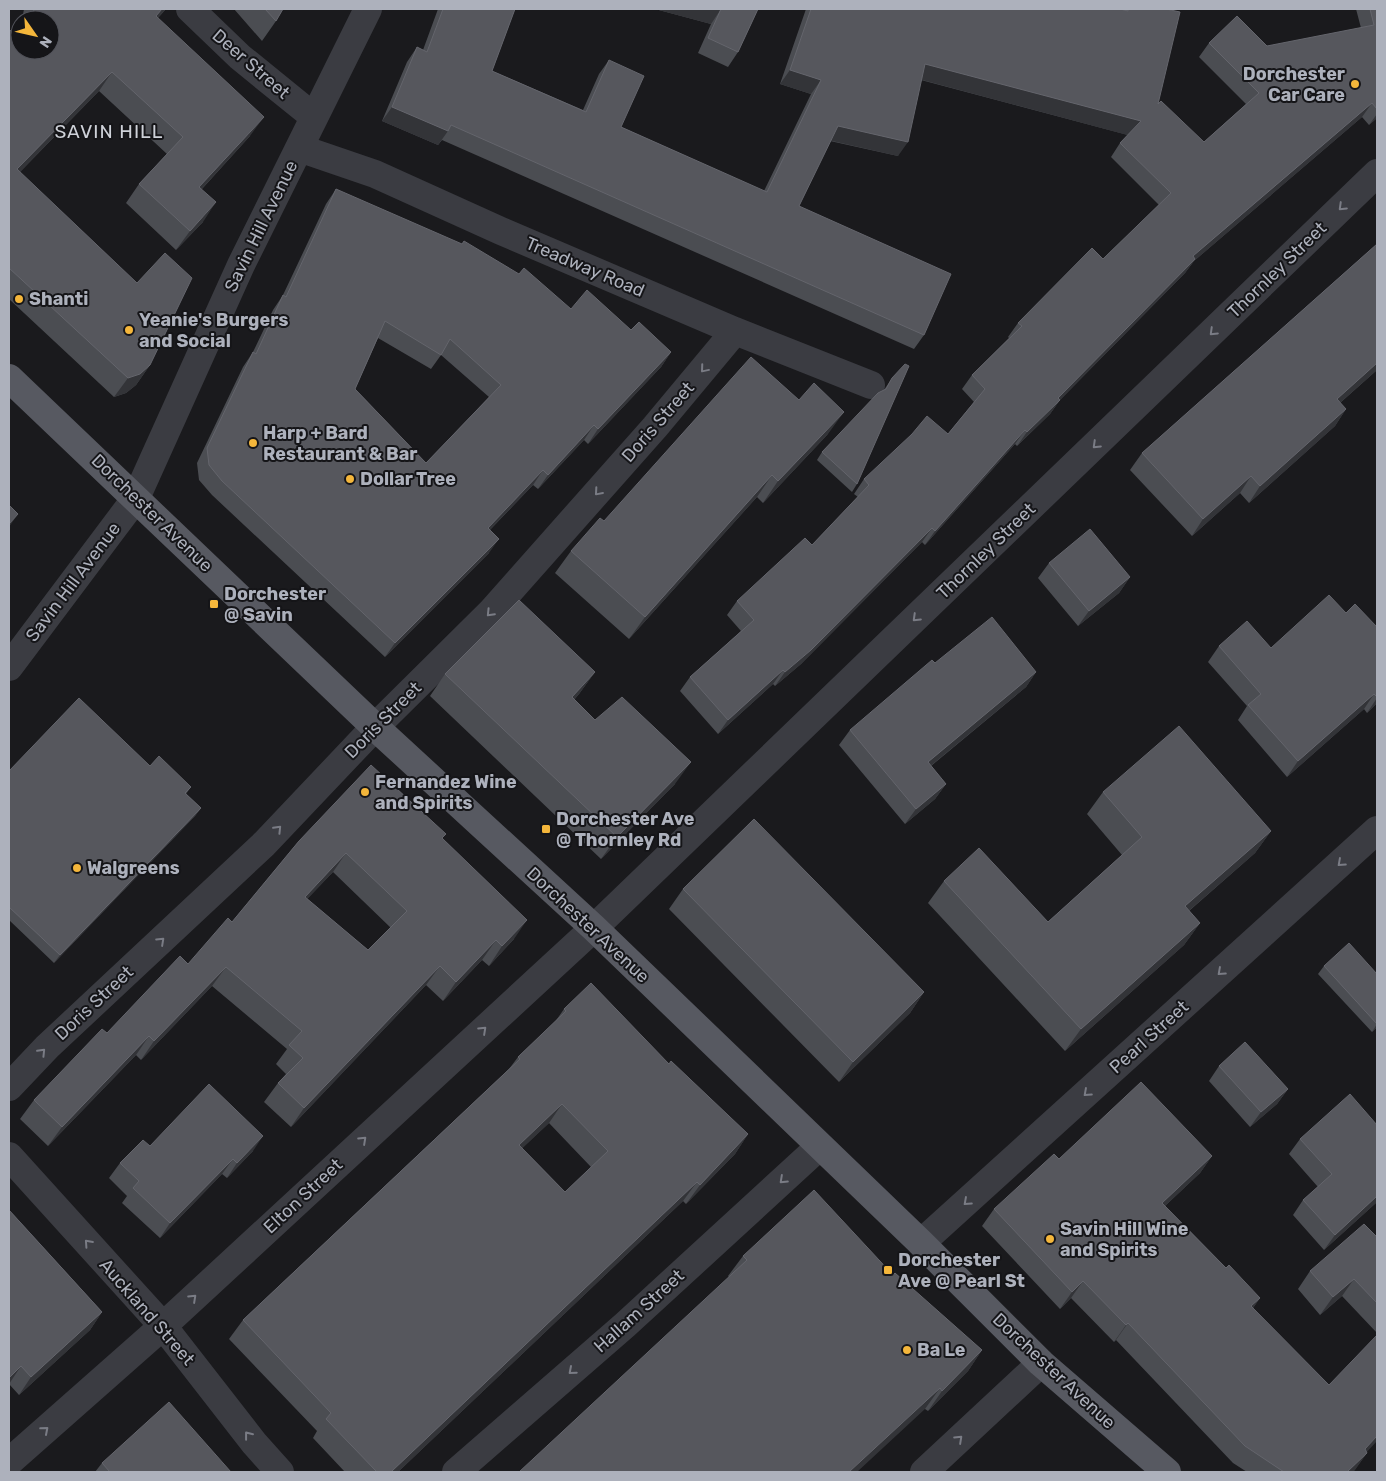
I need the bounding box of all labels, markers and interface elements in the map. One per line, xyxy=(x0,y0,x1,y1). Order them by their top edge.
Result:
north arrow xyxy=(10,10,60,60)
street label: Deer Street xyxy=(208,24,294,104)
text: N xyxy=(35,33,55,51)
place label: Dorchester Car Care xyxy=(1243,63,1345,106)
marker: Dorchester Car Care xyxy=(1349,78,1361,90)
district label: SAVIN HILL xyxy=(54,120,164,143)
street label: Savin Hill Avenue xyxy=(220,157,302,295)
one-way arrow xyxy=(1339,201,1348,210)
street label: Thornley Street xyxy=(1223,217,1331,323)
street label: Treadway Road xyxy=(522,232,648,302)
place label: Shanti xyxy=(29,288,88,310)
marker: Shanti xyxy=(13,293,25,305)
place label: Yeanie's Burgers and Social xyxy=(139,309,288,352)
marker: Yeanie's Burgers and Social xyxy=(123,324,135,336)
one-way arrow xyxy=(1209,326,1218,335)
one-way arrow xyxy=(700,363,709,372)
street label: Doris Street xyxy=(617,377,699,467)
place label: Harp + Bard Restaurant & Bar xyxy=(263,422,418,465)
marker: Harp + Bard Restaurant & Bar xyxy=(247,437,259,449)
one-way arrow xyxy=(1092,439,1101,448)
street label: Dorchester Avenue xyxy=(87,449,217,577)
place label: Dollar Tree xyxy=(360,468,456,490)
marker: Dollar Tree xyxy=(344,473,356,485)
one-way arrow xyxy=(594,486,603,495)
street label: Thornley Street xyxy=(932,498,1040,604)
street label: Savin Hill Avenue xyxy=(21,518,125,646)
place label: Dorchester @ Savin xyxy=(224,583,326,626)
marker: Dorchester @ Savin xyxy=(208,598,220,610)
one-way arrow xyxy=(487,607,496,616)
one-way arrow xyxy=(912,612,921,621)
street label: Doris Street xyxy=(340,677,426,763)
place label: Fernandez Wine and Spirits xyxy=(375,771,517,814)
marker: Fernandez Wine and Spirits xyxy=(359,786,371,798)
place label: Dorchester Ave @ Thornley Rd xyxy=(556,808,695,851)
marker: Dorchester Ave @ Thornley Rd xyxy=(540,823,552,835)
one-way arrow xyxy=(272,825,281,834)
place label: Walgreens xyxy=(87,857,180,879)
one-way arrow xyxy=(1338,857,1347,866)
marker: Walgreens xyxy=(71,862,83,874)
street label: Dorchester Avenue xyxy=(522,862,654,988)
one-way arrow xyxy=(155,938,164,947)
street label: Doris Street xyxy=(50,961,138,1045)
one-way arrow xyxy=(1217,966,1226,975)
street label: Pearl Street xyxy=(1105,996,1193,1078)
one-way arrow xyxy=(477,1027,486,1036)
one-way arrow xyxy=(36,1049,45,1058)
one-way arrow xyxy=(1084,1087,1093,1096)
one-way arrow xyxy=(358,1137,367,1146)
street label: Elton Street xyxy=(259,1154,347,1238)
one-way arrow xyxy=(780,1174,789,1183)
one-way arrow xyxy=(964,1196,973,1205)
place label: Savin Hill Wine and Spirits xyxy=(1060,1218,1189,1261)
marker: Savin Hill Wine and Spirits xyxy=(1044,1233,1056,1245)
one-way arrow xyxy=(85,1240,94,1249)
place label: Dorchester Ave @ Pearl St xyxy=(898,1249,1025,1292)
street label: Auckland Street xyxy=(95,1254,199,1370)
marker: Dorchester Ave @ Pearl St xyxy=(882,1264,894,1276)
street label: Hallam Street xyxy=(589,1265,689,1357)
one-way arrow xyxy=(187,1295,196,1304)
street label: Dorchester Avenue xyxy=(988,1308,1120,1434)
place label: Ba Le xyxy=(917,1339,966,1361)
marker: Ba Le xyxy=(901,1344,913,1356)
one-way arrow xyxy=(569,1365,578,1374)
one-way arrow xyxy=(40,1426,49,1435)
one-way arrow xyxy=(245,1432,253,1441)
one-way arrow xyxy=(954,1436,963,1445)

